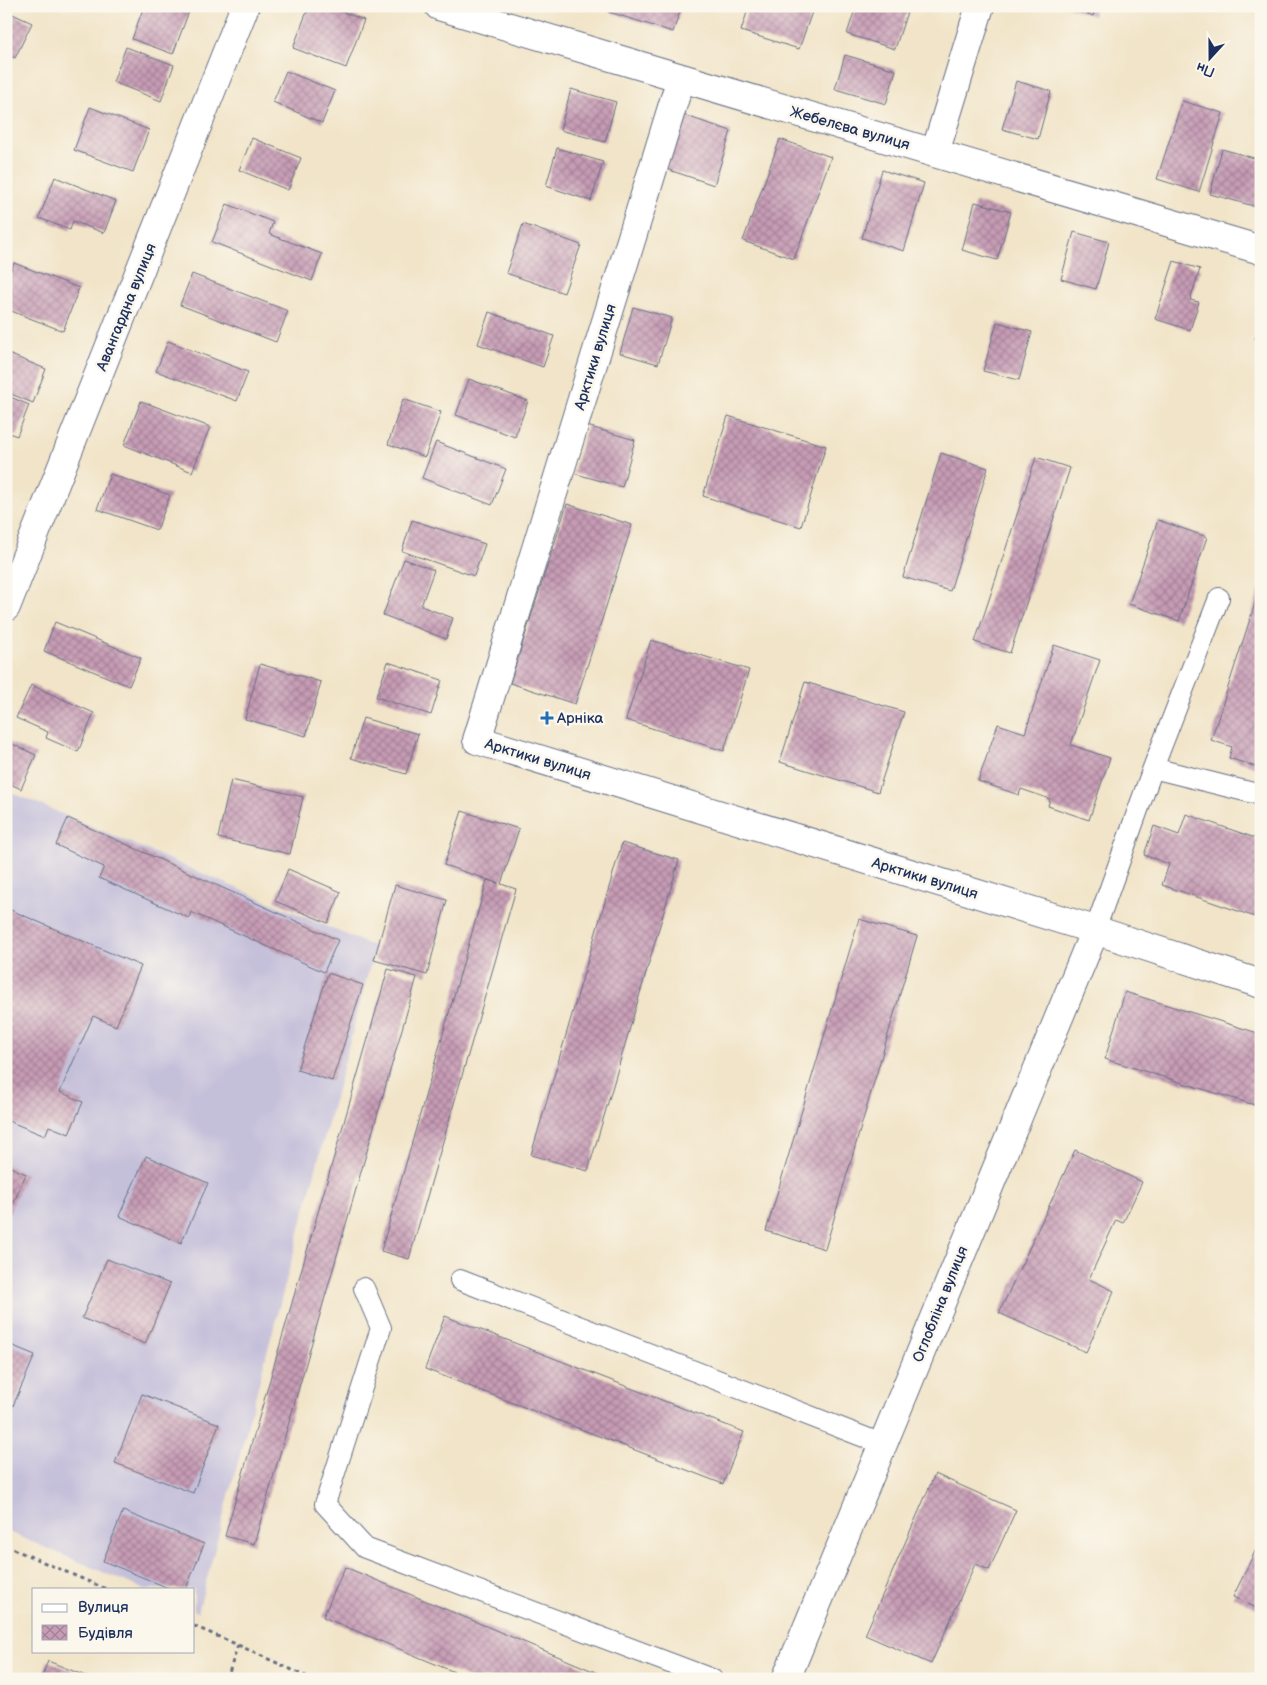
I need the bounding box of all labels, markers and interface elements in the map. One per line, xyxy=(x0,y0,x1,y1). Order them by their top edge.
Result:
north arrow xyxy=(1184,32,1234,82)
text: Пн xyxy=(1194,58,1217,81)
street label: Жебелєва вулиця xyxy=(788,102,912,155)
street label: Авангардна вулиця xyxy=(92,241,161,375)
street label: Арктики вулиця xyxy=(570,302,621,414)
place label: Арніка xyxy=(556,709,603,728)
marker: Арніка xyxy=(541,712,553,724)
street label: Арктики вулиця xyxy=(481,734,593,785)
street label: Арктики вулиця xyxy=(868,853,980,904)
street label: Оглобліна вулиця xyxy=(908,1243,972,1365)
legend xyxy=(32,1588,195,1652)
text: Вулиця xyxy=(78,1598,129,1617)
text: Будівля xyxy=(78,1624,133,1643)

